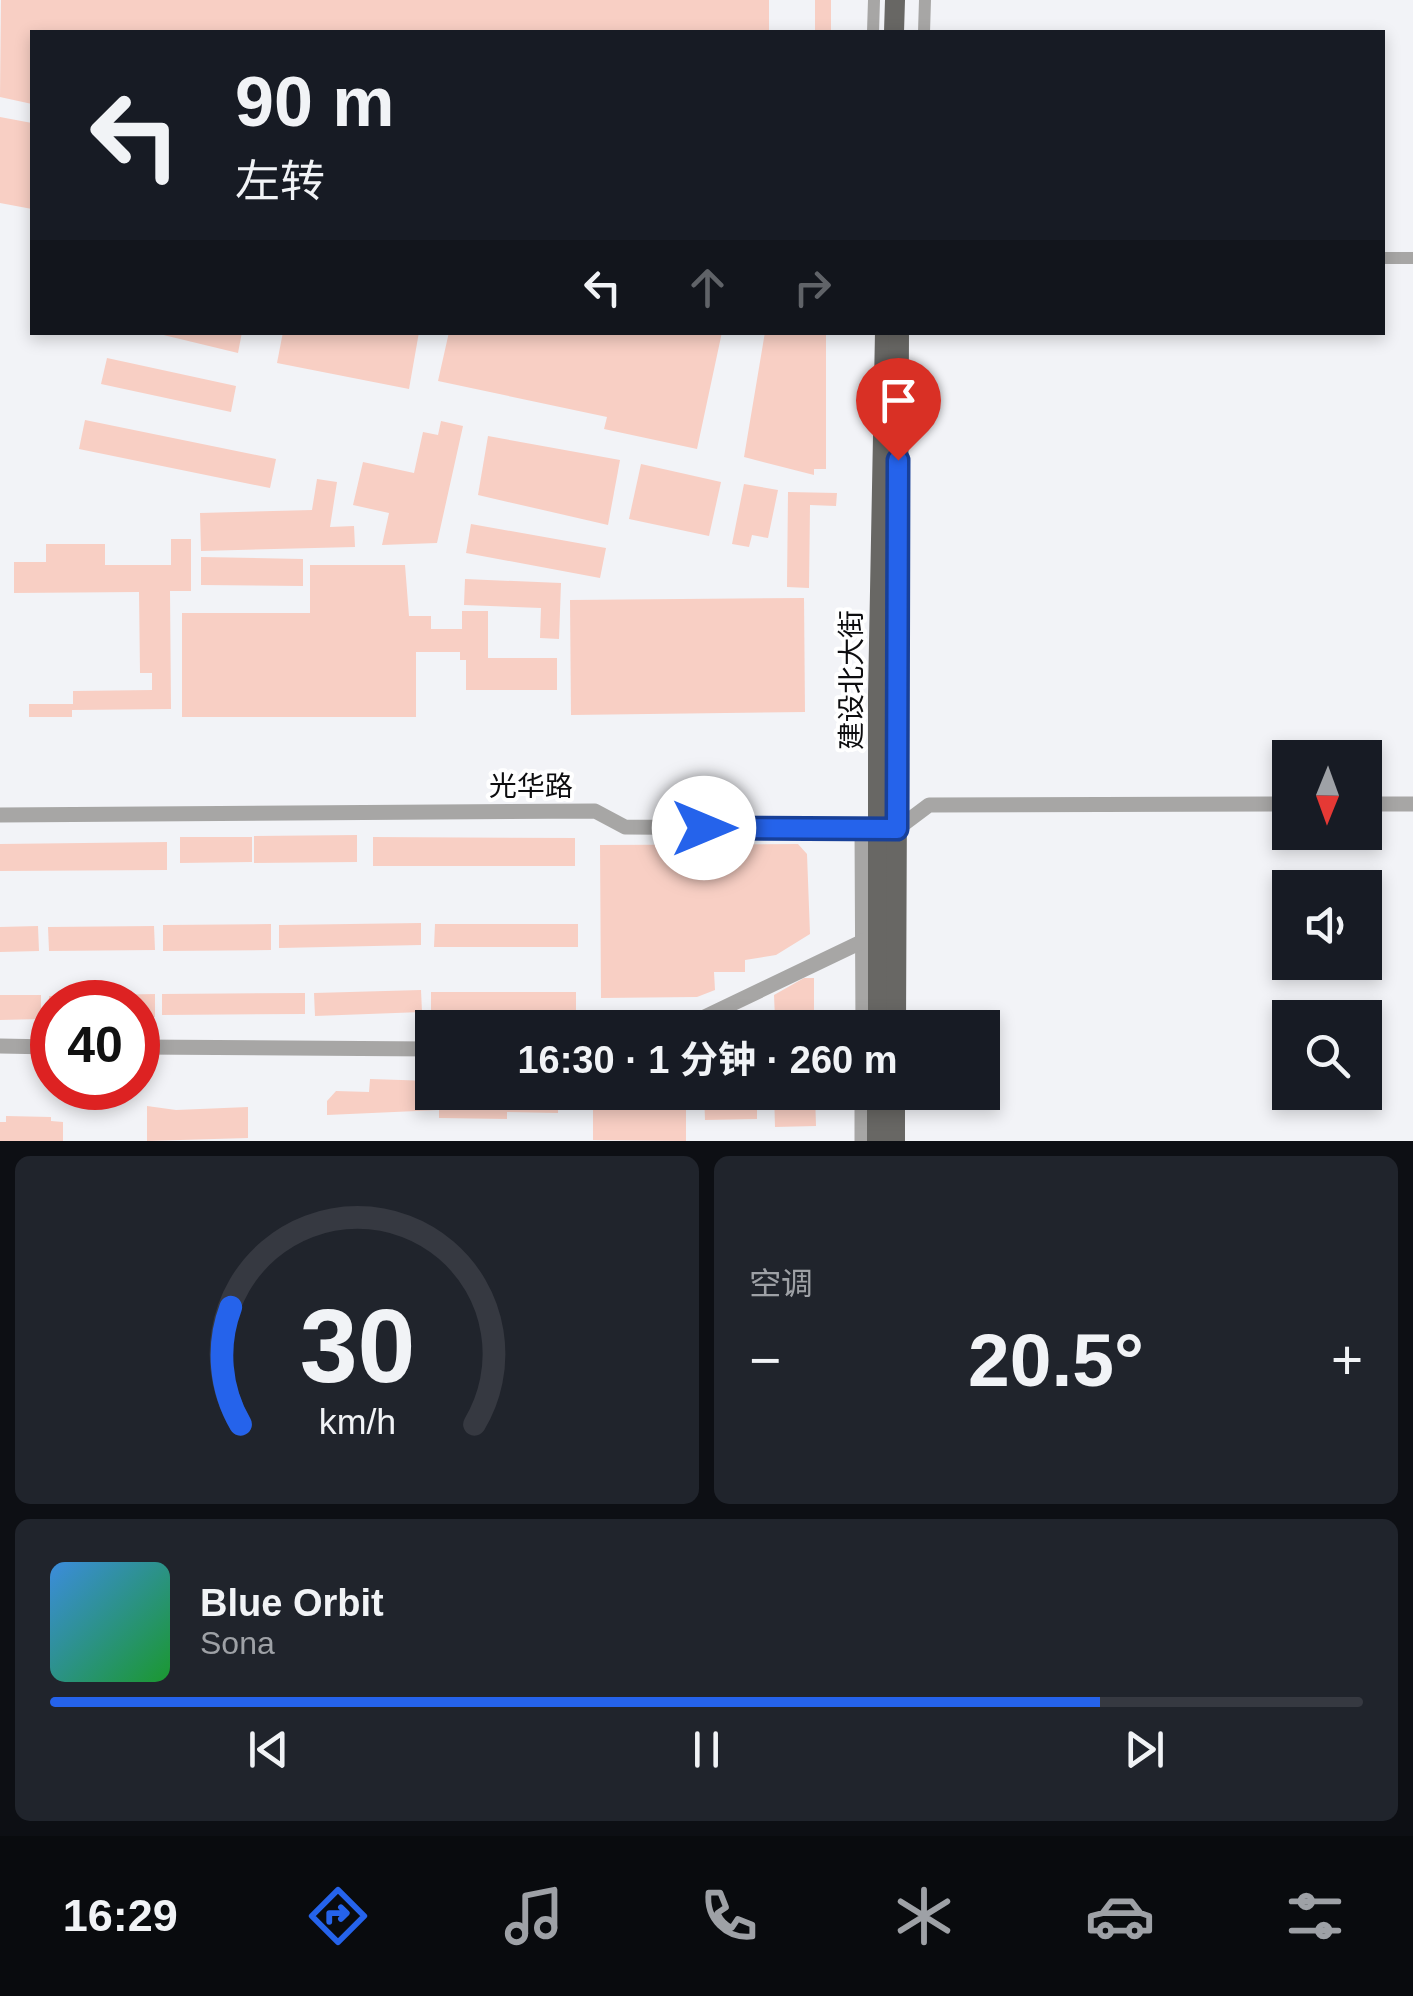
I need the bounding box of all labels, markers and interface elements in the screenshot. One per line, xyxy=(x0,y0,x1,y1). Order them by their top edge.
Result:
text: 90 m xyxy=(235,63,395,141)
icon: left xyxy=(70,70,200,200)
text: 左转 xyxy=(235,156,325,207)
icon: left xyxy=(575,260,630,315)
icon: ahead xyxy=(680,260,735,315)
icon: right xyxy=(785,260,840,315)
pin xyxy=(856,358,941,461)
icon: arrive xyxy=(871,373,926,428)
street label: 建设北大街 xyxy=(836,610,867,750)
north arrow xyxy=(1272,740,1382,850)
map controls xyxy=(1272,740,1382,1110)
street label: 光华路 xyxy=(489,771,573,802)
position arrow xyxy=(652,776,756,880)
button: sound xyxy=(1272,870,1382,980)
speed limit sign: 40 xyxy=(30,980,160,1110)
button: search xyxy=(1272,1000,1382,1110)
text: 16:30 · 1 分钟 · 260 m xyxy=(517,1039,898,1081)
text: 空调 xyxy=(749,1266,813,1302)
text: 30 xyxy=(299,1288,415,1404)
text: 20.5° xyxy=(968,1318,1144,1402)
text: − xyxy=(749,1329,781,1391)
text: + xyxy=(1331,1329,1363,1391)
text: km/h xyxy=(318,1402,396,1442)
text: Blue Orbit xyxy=(200,1582,384,1624)
text: Sona xyxy=(200,1625,275,1661)
icon: previous xyxy=(241,1722,296,1777)
icon: pause xyxy=(679,1722,734,1777)
icon: next xyxy=(1117,1722,1172,1777)
icon: directions xyxy=(303,1881,373,1951)
icon: music xyxy=(499,1881,569,1951)
icon: phone xyxy=(694,1881,764,1951)
icon: climate xyxy=(889,1881,959,1951)
icon: car xyxy=(1085,1881,1155,1951)
icon: filters xyxy=(1280,1881,1350,1951)
text: 16:29 xyxy=(63,1890,178,1941)

